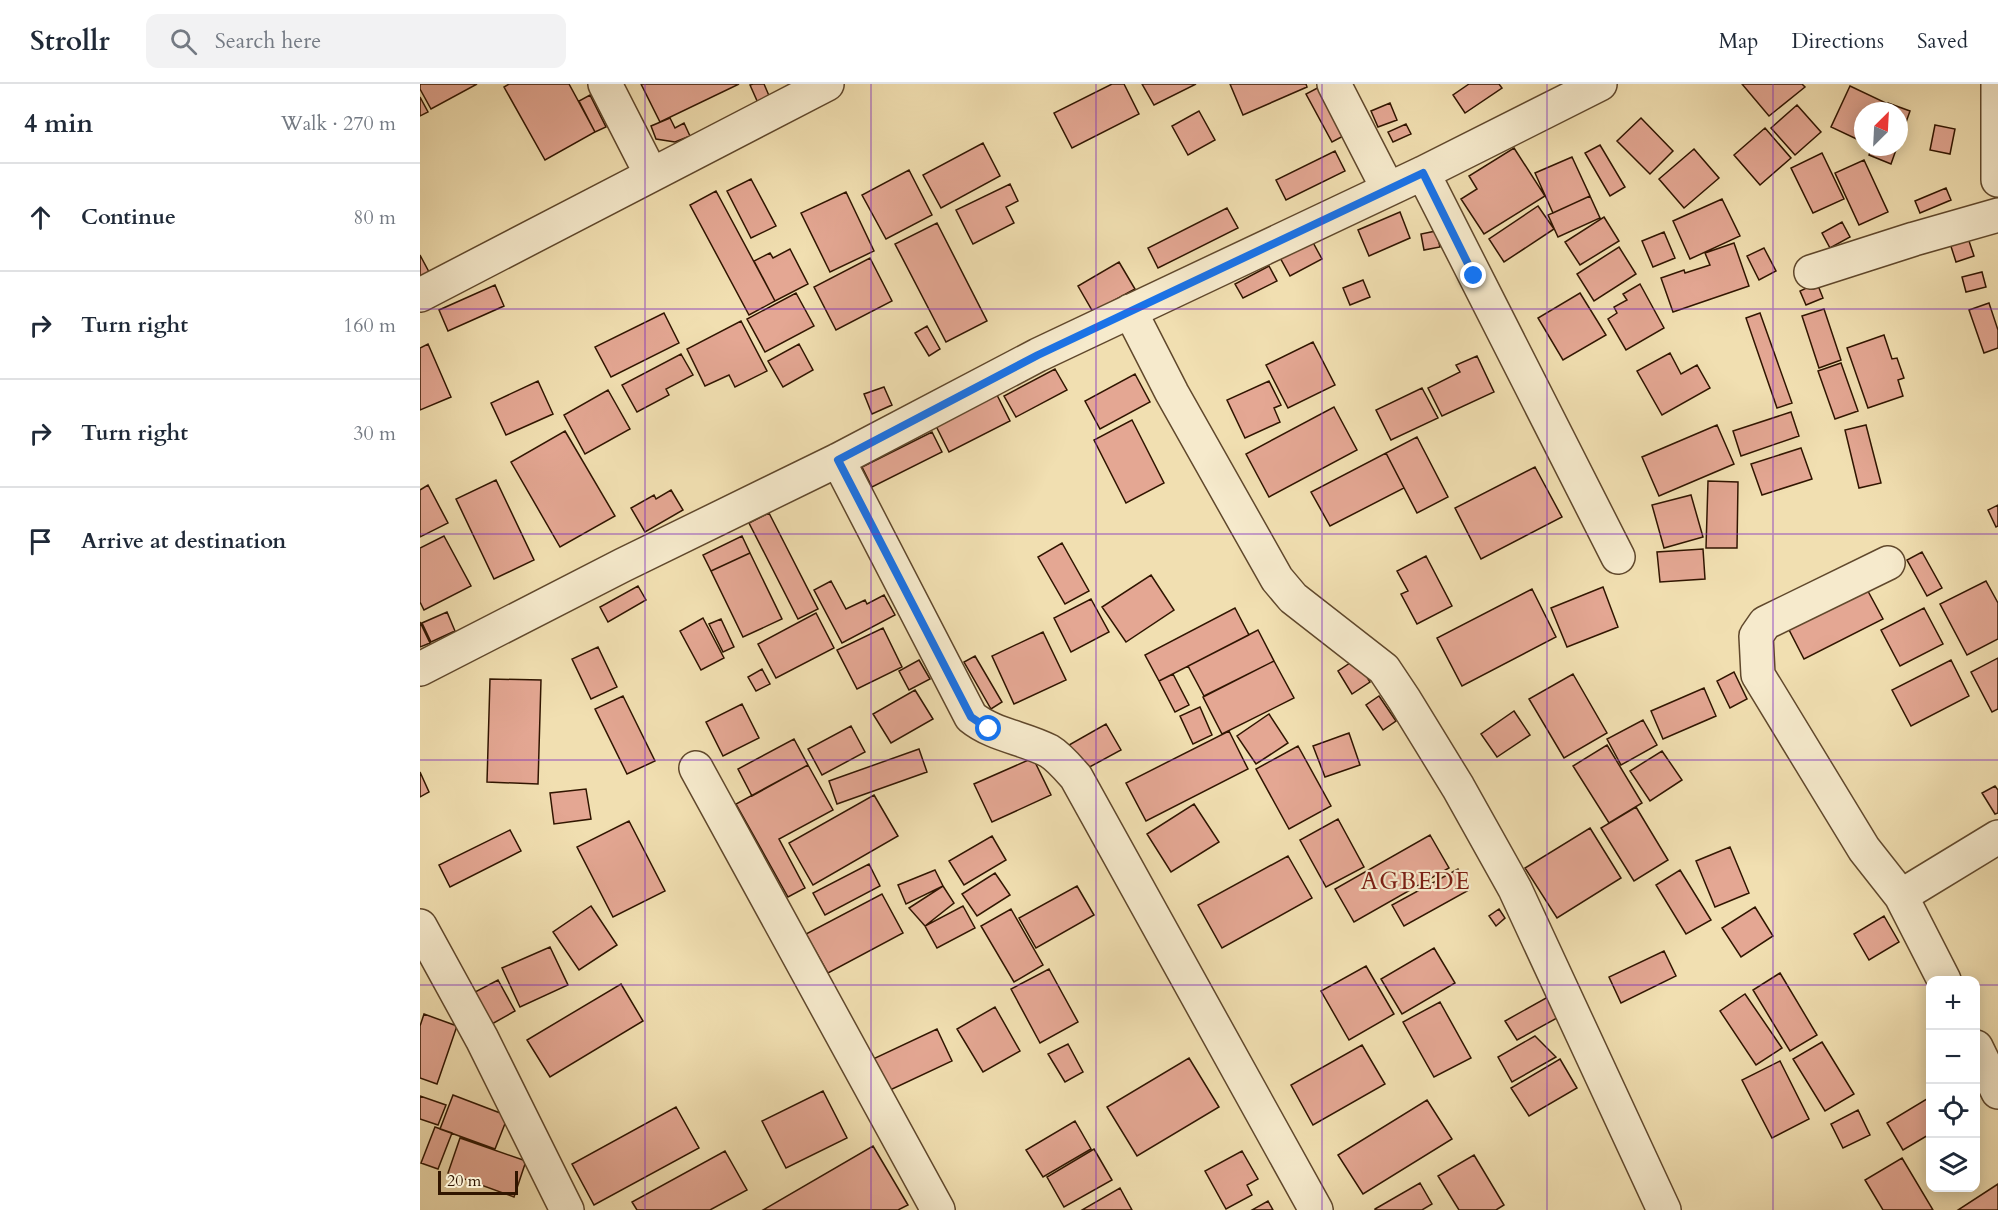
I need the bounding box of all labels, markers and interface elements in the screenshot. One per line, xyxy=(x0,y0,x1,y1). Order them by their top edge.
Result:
search box xyxy=(146,14,566,68)
text: Strollr xyxy=(30,22,110,60)
icon: search xyxy=(167,25,200,58)
text: Search here xyxy=(215,26,321,56)
text: Map xyxy=(1718,27,1758,56)
text: Directions xyxy=(1791,27,1884,56)
text: Saved xyxy=(1917,27,1968,56)
north arrow xyxy=(1854,102,1908,156)
text: 4 min xyxy=(24,106,93,141)
text: Walk · 270 m xyxy=(281,110,396,137)
icon: ahead xyxy=(24,201,57,234)
text: Continue xyxy=(81,202,176,232)
text: 80 m xyxy=(353,204,396,231)
route end xyxy=(1460,262,1486,288)
icon: right xyxy=(24,309,57,342)
text: Turn right xyxy=(81,310,188,340)
text: 160 m xyxy=(343,312,396,339)
icon: right xyxy=(24,417,57,450)
text: Turn right xyxy=(81,418,188,448)
text: 30 m xyxy=(353,420,396,447)
icon: arrive xyxy=(24,525,57,558)
text: Arrive at destination xyxy=(81,526,286,556)
route start xyxy=(975,715,1001,741)
district label: AGBEDE xyxy=(1361,865,1471,898)
map controls xyxy=(1926,976,1980,1192)
button: + xyxy=(1926,976,1980,1030)
button: − xyxy=(1926,1030,1980,1084)
button: locate xyxy=(1926,1084,1980,1138)
button: layers xyxy=(1926,1138,1980,1192)
scale bar xyxy=(438,1168,518,1196)
text: 20 m xyxy=(447,1170,481,1192)

